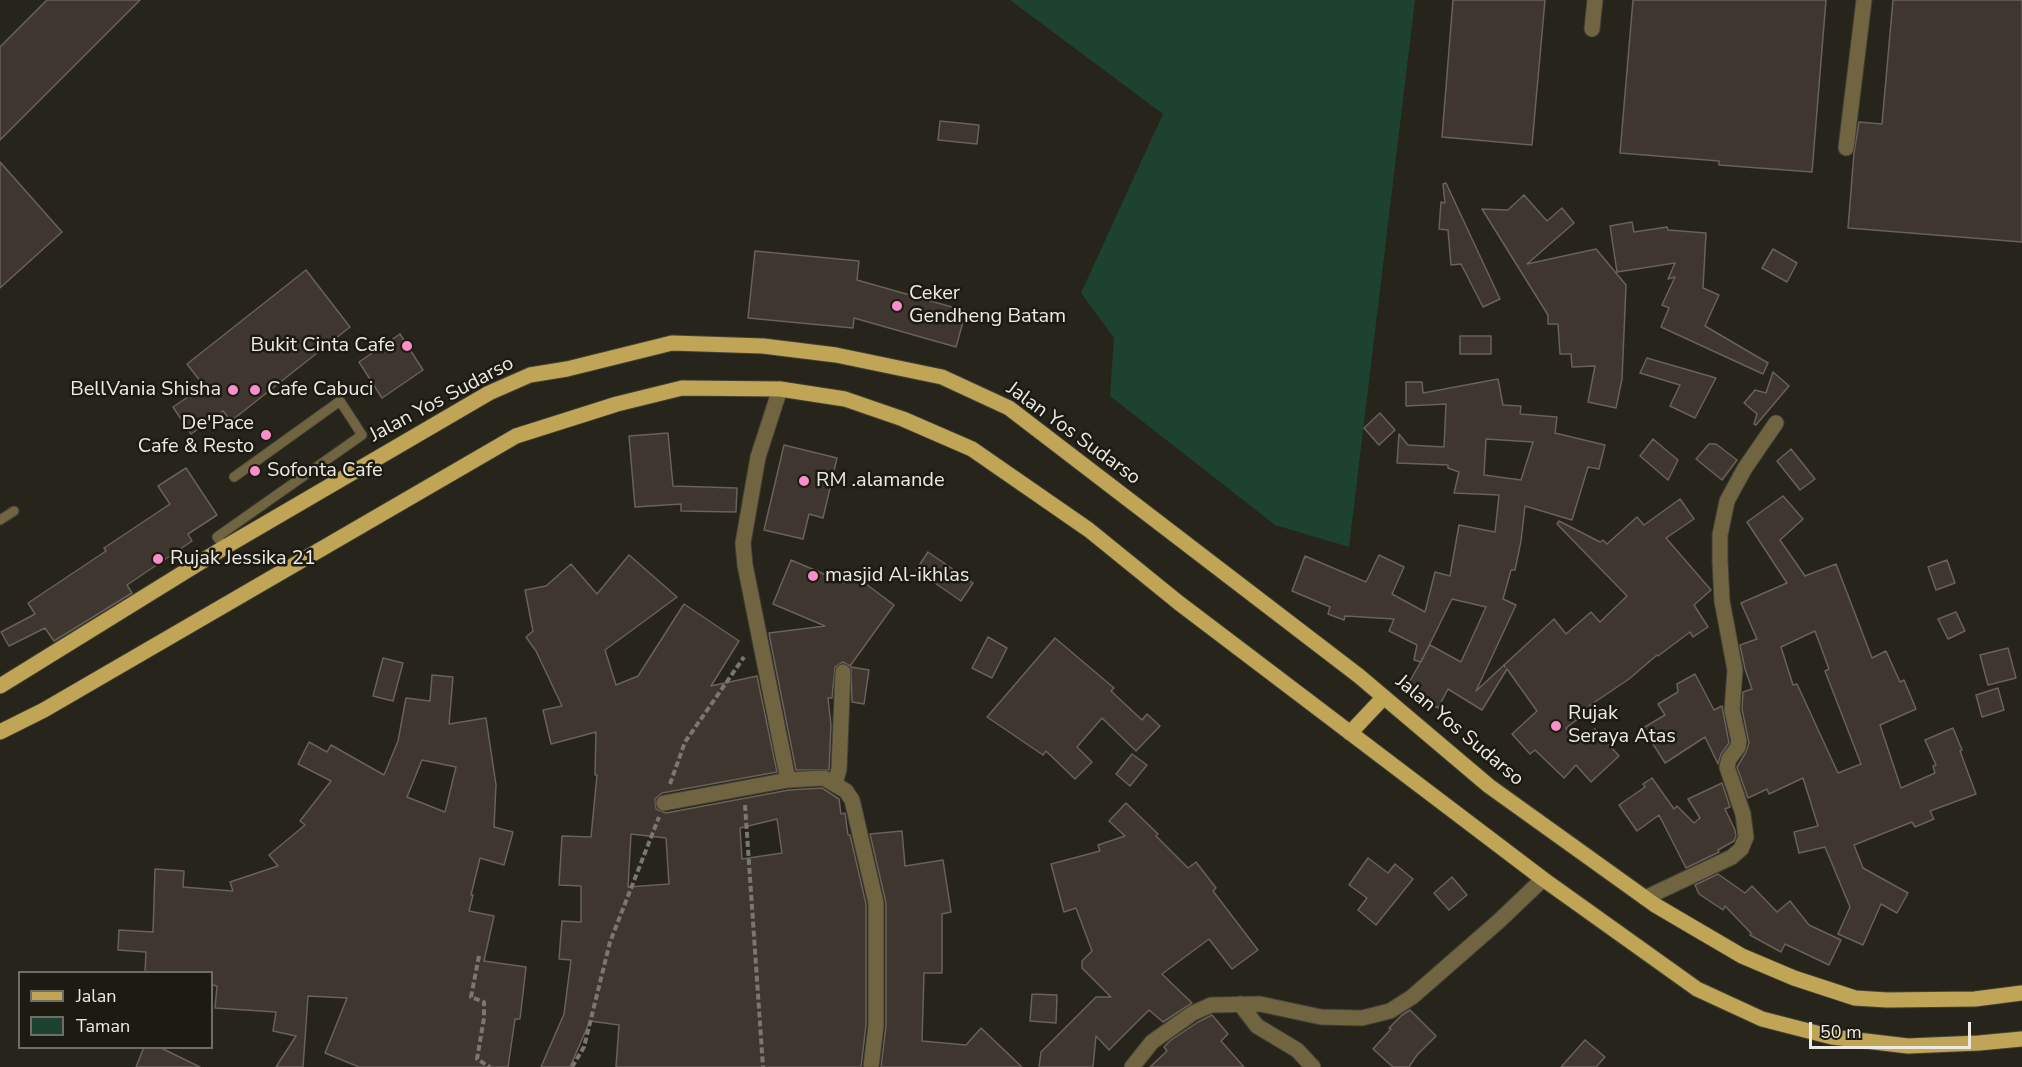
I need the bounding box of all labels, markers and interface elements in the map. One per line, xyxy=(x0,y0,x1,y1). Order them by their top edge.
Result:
place label: Ceker Gendheng Batam xyxy=(909,282,1066,329)
marker: Ceker Gendheng Batam xyxy=(890,299,904,313)
place label: Bukit Cinta Cafe xyxy=(251,334,395,358)
marker: Bukit Cinta Cafe xyxy=(400,339,414,353)
street label: Jalan Yos Sudarso xyxy=(366,352,518,448)
street label: Jalan Yos Sudarso xyxy=(1001,377,1145,491)
place label: BellVania Shisha xyxy=(70,378,221,402)
place label: Cafe Cabuci xyxy=(267,378,373,402)
marker: BellVania Shisha xyxy=(226,383,240,397)
marker: Cafe Cabuci xyxy=(248,383,262,397)
place label: De'Pace Cafe & Resto xyxy=(138,412,254,459)
marker: De'Pace Cafe & Resto xyxy=(259,428,273,442)
place label: Sofonta Cafe xyxy=(267,459,383,483)
marker: Sofonta Cafe xyxy=(248,464,262,478)
place label: RM .alamande xyxy=(816,469,945,493)
marker: RM .alamande xyxy=(797,474,811,488)
place label: Rujak Jessika 21 xyxy=(170,547,316,571)
marker: Rujak Jessika 21 xyxy=(151,552,165,566)
place label: masjid Al-ikhlas xyxy=(825,564,969,588)
marker: masjid Al-ikhlas xyxy=(806,569,820,583)
street label: Jalan Yos Sudarso xyxy=(1390,670,1528,792)
place label: Rujak Seraya Atas xyxy=(1568,702,1676,749)
marker: Rujak Seraya Atas xyxy=(1549,719,1563,733)
legend xyxy=(18,971,213,1049)
text: Jalan xyxy=(76,984,116,1008)
scale bar xyxy=(1812,1010,1974,1048)
text: Taman xyxy=(76,1014,130,1038)
text: 50 m xyxy=(1820,1020,1862,1044)

